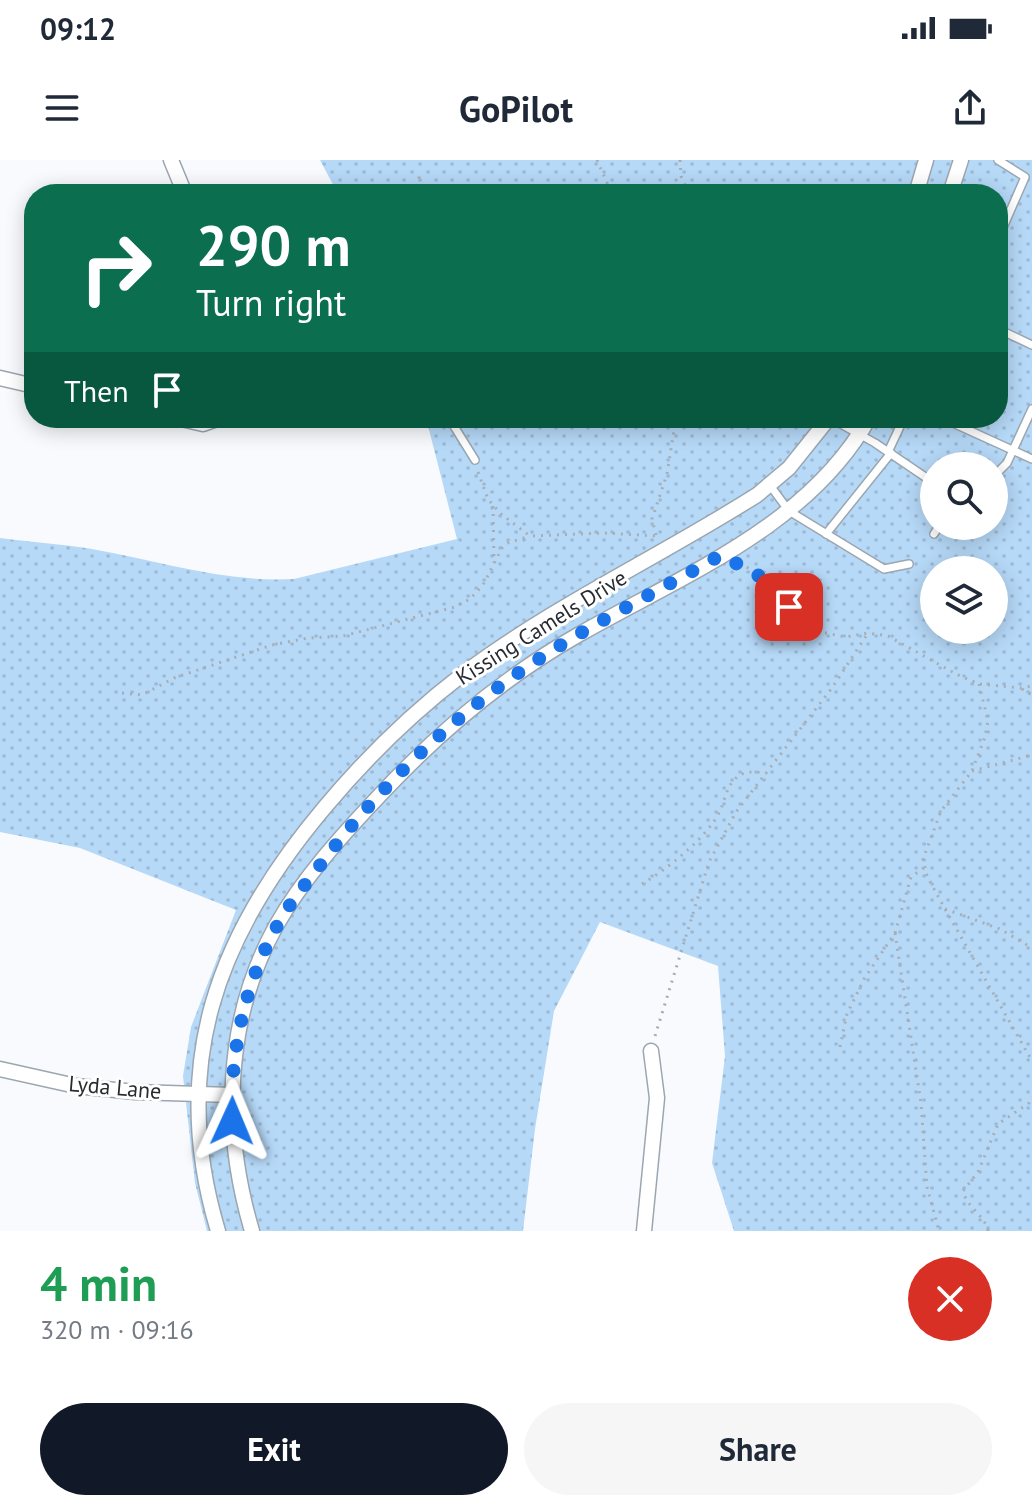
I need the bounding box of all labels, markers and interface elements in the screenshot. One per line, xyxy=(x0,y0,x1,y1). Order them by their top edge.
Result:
text: 09:12 xyxy=(40,9,116,48)
text: GoPilot xyxy=(459,85,573,132)
icon: menu xyxy=(40,86,84,130)
icon: share xyxy=(948,86,992,130)
text: 290 m xyxy=(196,209,351,281)
icon: right xyxy=(64,216,168,320)
text: Turn right xyxy=(196,279,346,326)
icon: arrive xyxy=(145,368,189,412)
text: Then xyxy=(64,371,129,410)
map controls xyxy=(920,452,1008,644)
button: search xyxy=(920,452,1008,540)
button: layers xyxy=(920,556,1008,644)
street label: Kissing Camels Drive xyxy=(450,563,632,691)
pin xyxy=(755,573,823,641)
icon: arrive xyxy=(767,585,811,629)
street label: Lyda Lane xyxy=(67,1069,163,1105)
position arrow xyxy=(190,1079,274,1163)
text: 4 min xyxy=(40,1252,157,1314)
button: close xyxy=(908,1257,992,1341)
text: 320 m · 09:16 xyxy=(40,1313,194,1346)
button: Exit xyxy=(40,1403,508,1495)
button: Share xyxy=(524,1403,992,1495)

